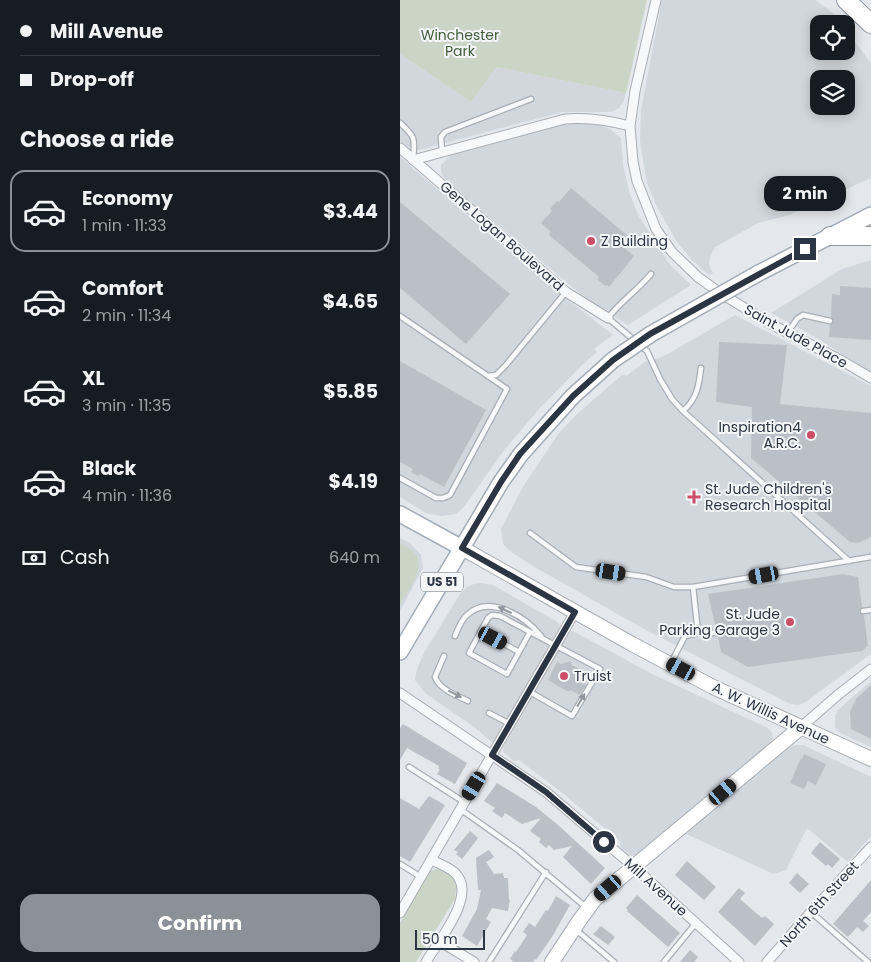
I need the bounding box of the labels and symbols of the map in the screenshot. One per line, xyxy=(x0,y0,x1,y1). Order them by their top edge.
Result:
park label: Winchester Park xyxy=(421,25,499,61)
callout: 2 min xyxy=(764,176,846,212)
street label: Gene Logan Boulevard xyxy=(436,177,568,295)
place label: Z Building xyxy=(601,231,668,251)
marker: Z Building xyxy=(585,235,597,247)
route end xyxy=(794,238,816,260)
street label: Saint Jude Place xyxy=(741,299,852,373)
place label: Inspiration4 A.R.C. xyxy=(718,417,801,453)
marker: Inspiration4 A.R.C. xyxy=(805,429,817,441)
place label: St. Jude Children's Research Hospital xyxy=(705,479,832,515)
marker: St. Jude Children's Research Hospital xyxy=(687,490,701,504)
car xyxy=(595,562,626,582)
car xyxy=(747,565,780,585)
road number: US 51 xyxy=(421,572,463,592)
place label: St. Jude Parking Garage 3 xyxy=(659,604,780,640)
one-way arrow xyxy=(498,606,512,614)
marker: St. Jude Parking Garage 3 xyxy=(784,616,796,628)
car xyxy=(476,624,509,652)
car xyxy=(664,655,697,683)
place label: Truist xyxy=(574,666,612,686)
marker: Truist xyxy=(558,670,570,682)
street label: A. W. Willis Avenue xyxy=(709,677,833,749)
one-way arrow xyxy=(447,690,462,698)
one-way arrow xyxy=(577,694,586,707)
car xyxy=(459,769,488,803)
car xyxy=(706,777,739,807)
route start xyxy=(593,831,615,853)
street label: Mill Avenue xyxy=(620,853,692,921)
street label: North 6th Street xyxy=(775,857,863,951)
car xyxy=(591,872,624,904)
scale bar xyxy=(415,927,485,950)

